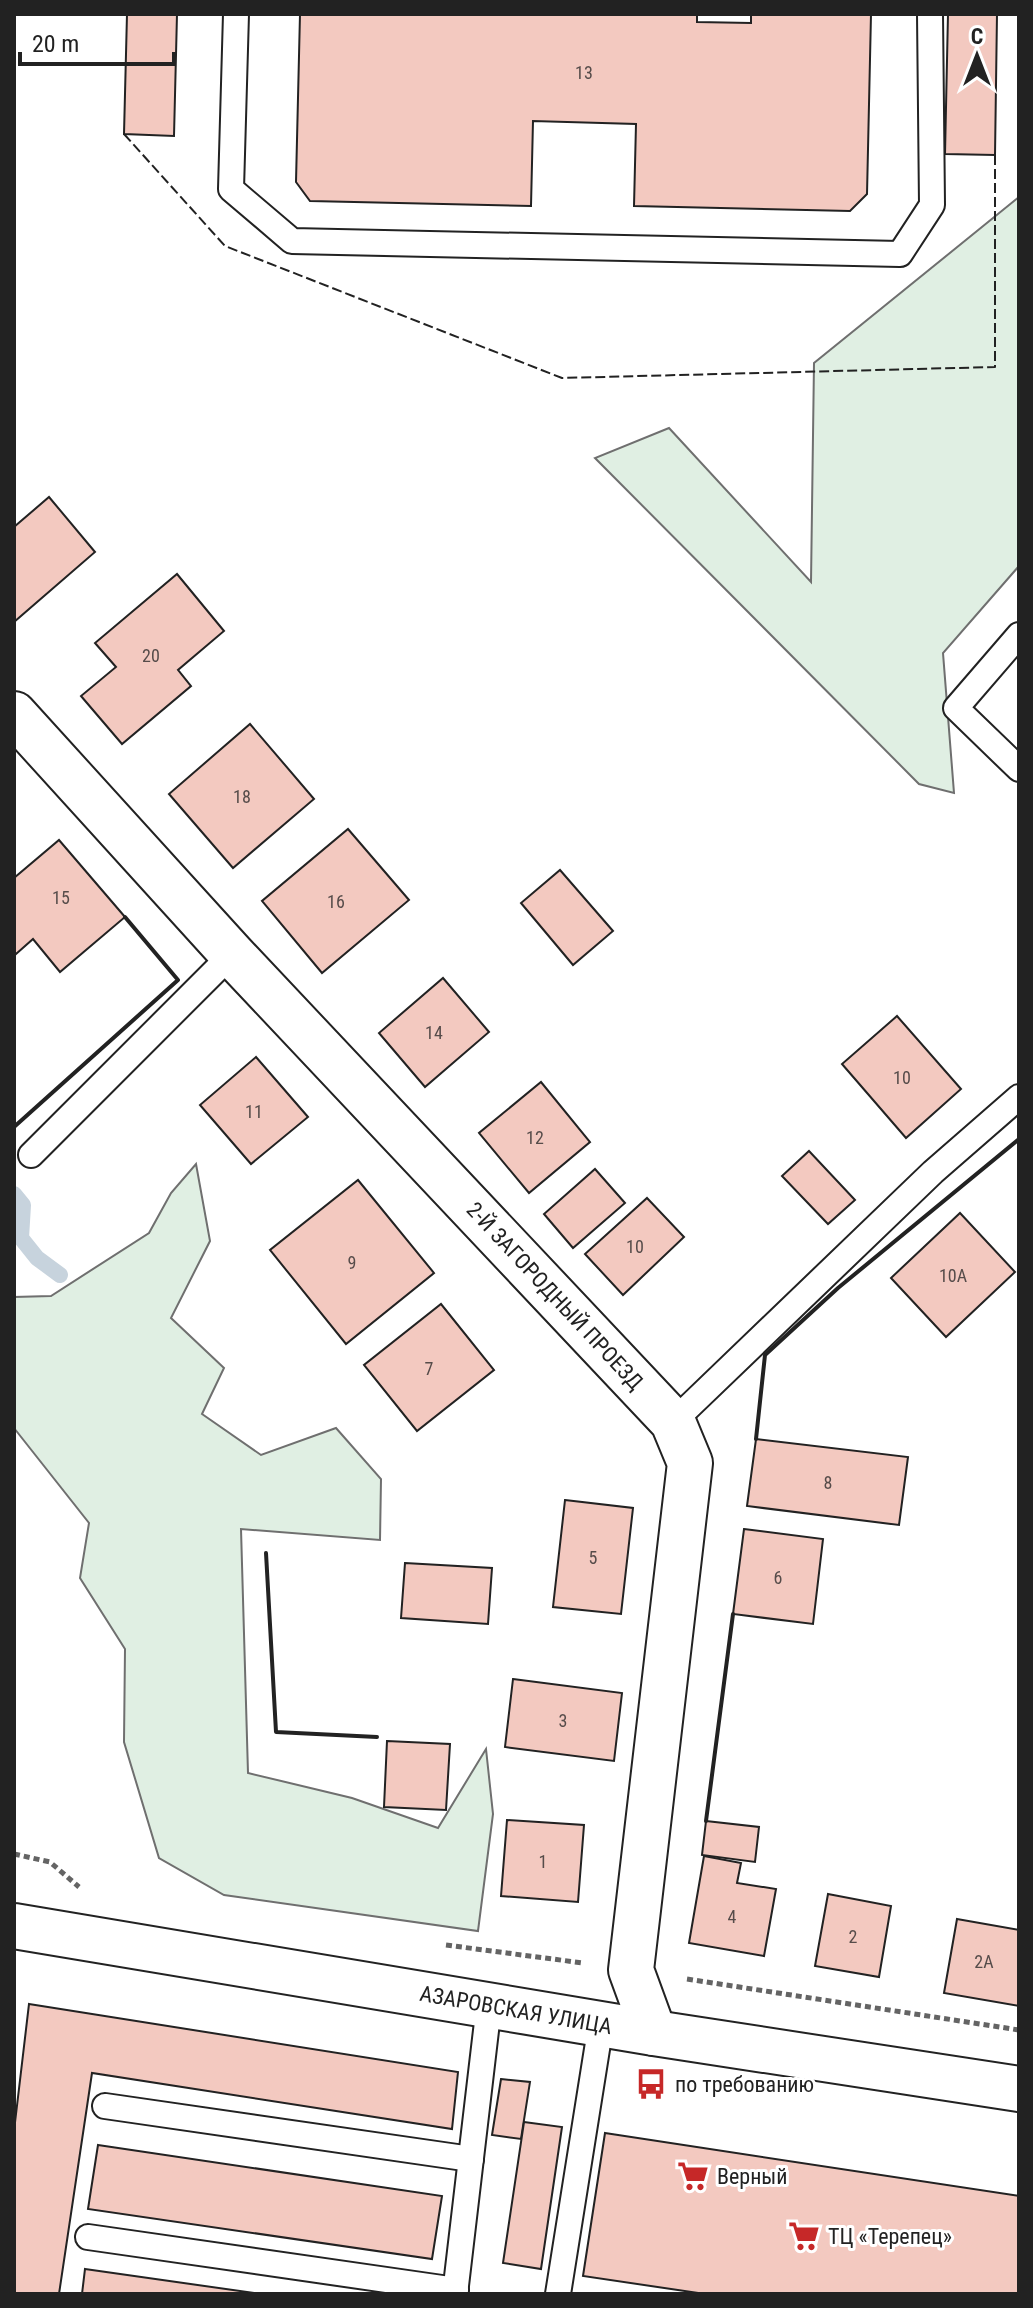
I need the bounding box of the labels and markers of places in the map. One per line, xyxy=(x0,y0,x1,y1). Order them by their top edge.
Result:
bus stop icon: по требованию xyxy=(634,2067,668,2101)
place label: по требованию xyxy=(675,2072,814,2097)
supermarket icon: Верный xyxy=(676,2159,710,2193)
place label: Верный xyxy=(717,2164,788,2189)
supermarket icon: ТЦ «Терепец» xyxy=(787,2219,821,2253)
place label: ТЦ «Терепец» xyxy=(828,2224,952,2249)

